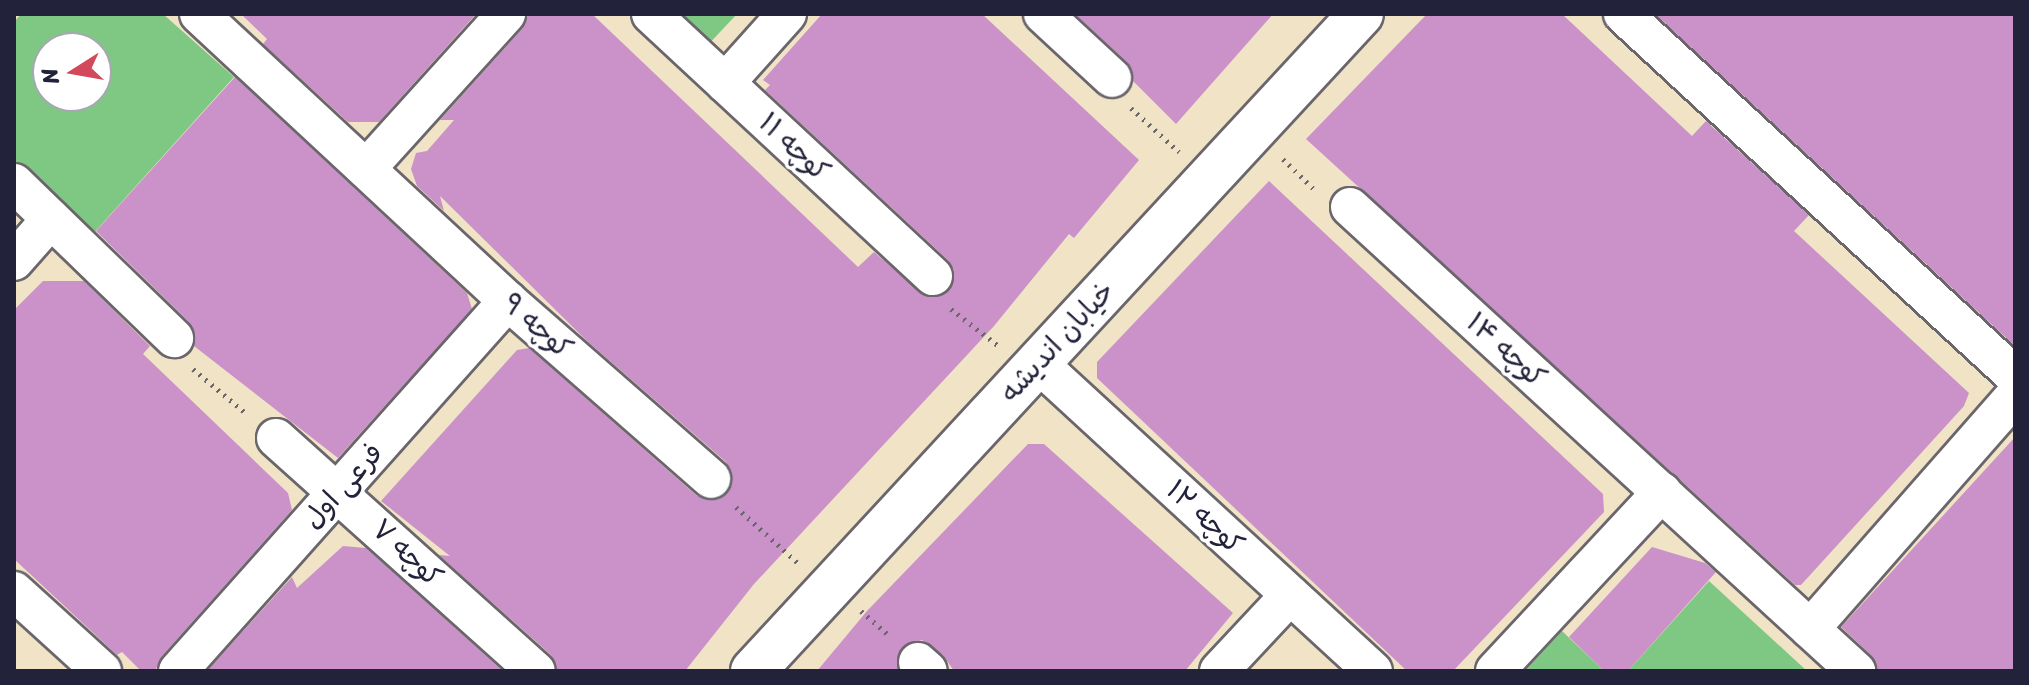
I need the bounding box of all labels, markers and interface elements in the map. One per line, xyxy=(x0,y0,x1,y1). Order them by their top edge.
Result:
north arrow xyxy=(32,32,112,112)
text: N xyxy=(29,65,71,87)
street label: کوچه ۱۱ xyxy=(752,106,836,188)
street label: خیابان اندیشه xyxy=(992,274,1122,410)
street label: کوچه ۹ xyxy=(495,286,579,366)
street label: کوچه ۱۴ xyxy=(1459,306,1553,394)
street label: فرعی اول xyxy=(296,436,390,536)
street label: کوچه ۱۲ xyxy=(1159,473,1251,561)
street label: کوچه ۷ xyxy=(365,512,449,594)

